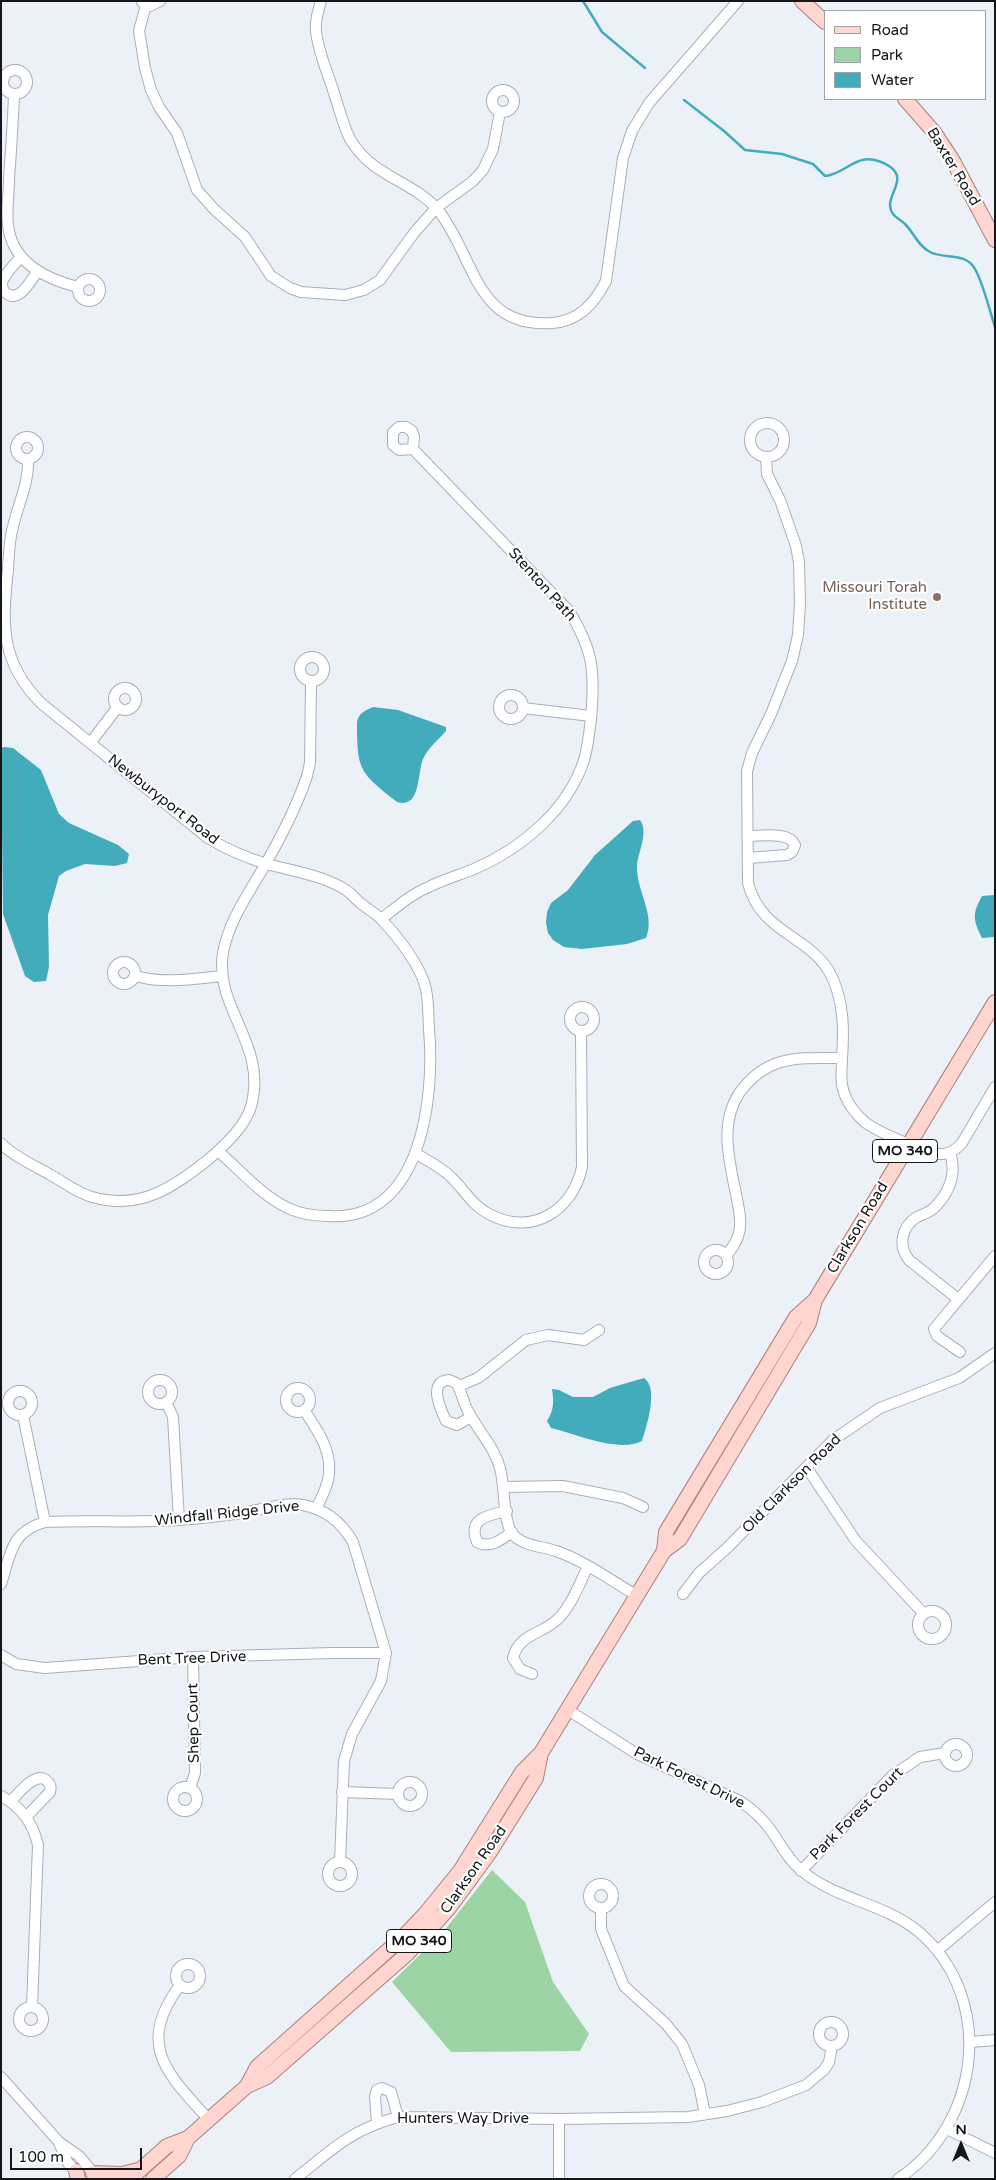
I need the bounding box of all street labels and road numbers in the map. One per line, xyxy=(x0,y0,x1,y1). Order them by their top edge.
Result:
street label: Baxter Road xyxy=(923,124,983,210)
street label: Stenton Path xyxy=(504,545,580,625)
street label: Newburyport Road xyxy=(104,751,222,849)
road number: MO 340 xyxy=(872,1140,938,1162)
street label: Clarkson Road xyxy=(824,1179,892,1277)
street label: Old Clarkson Road xyxy=(739,1431,845,1537)
street label: Windfall Ridge Drive xyxy=(154,1497,300,1531)
street label: Bent Tree Drive xyxy=(137,1648,247,1670)
street label: Shep Court xyxy=(184,1683,204,1763)
street label: Park Forest Drive xyxy=(631,1743,747,1813)
street label: Park Forest Court xyxy=(807,1764,907,1864)
street label: Clarkson Road xyxy=(437,1822,511,1918)
road number: MO 340 xyxy=(386,1930,452,1952)
street label: Hunters Way Drive xyxy=(397,2110,529,2128)

